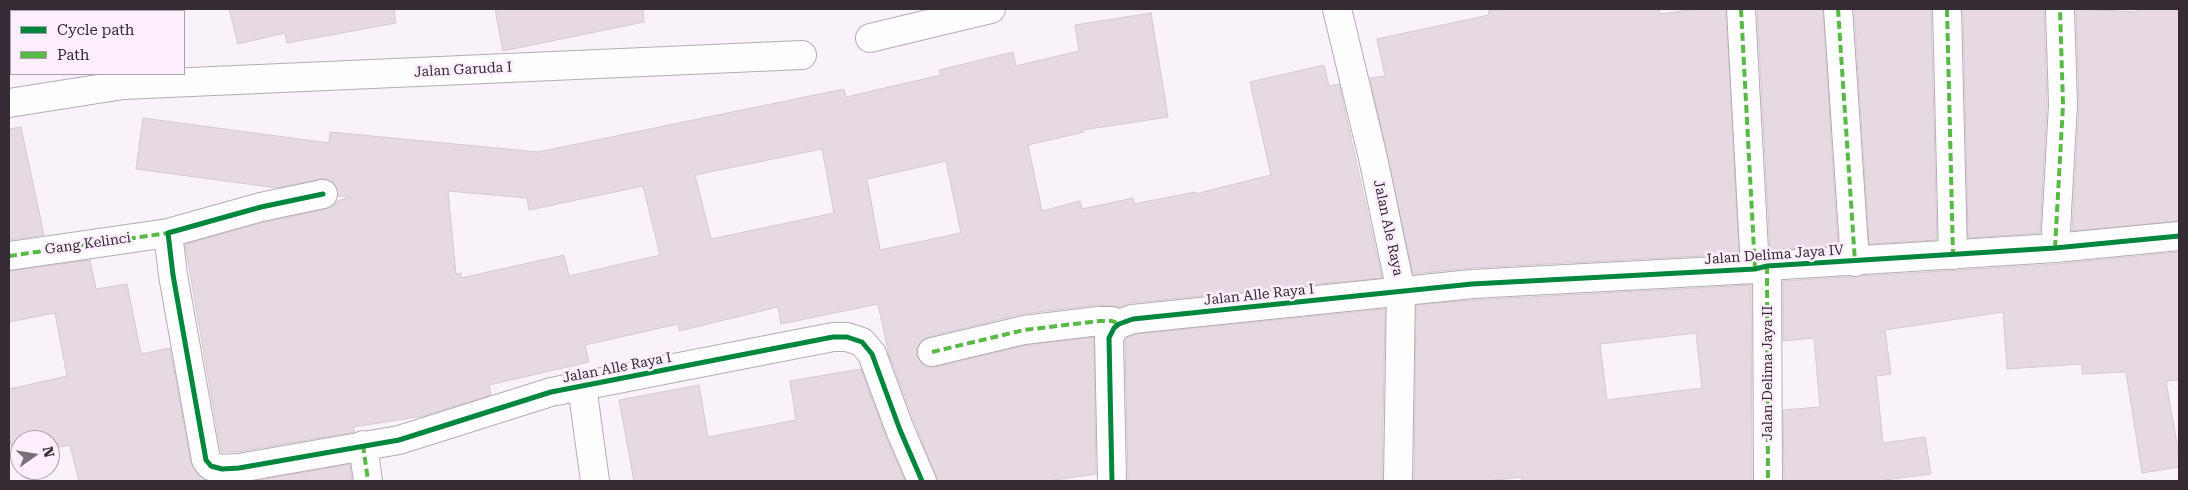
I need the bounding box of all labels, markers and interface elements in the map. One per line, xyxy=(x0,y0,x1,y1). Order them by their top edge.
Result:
legend xyxy=(10,10,185,75)
text: Cycle path xyxy=(57,21,134,39)
text: Path xyxy=(57,46,90,64)
street label: Jalan Garuda I xyxy=(414,59,512,81)
street label: Jalan Ale Raya xyxy=(1370,179,1406,277)
street label: Gang Kelinci xyxy=(44,230,132,258)
street label: Jalan Delima Jaya IV xyxy=(1704,242,1844,268)
street label: Jalan Alle Raya I xyxy=(1203,281,1315,309)
street label: Jalan Delima Jaya II xyxy=(1760,305,1776,441)
street label: Jalan Alle Raya I xyxy=(561,349,673,387)
north arrow xyxy=(10,430,60,480)
text: N xyxy=(40,445,58,459)

